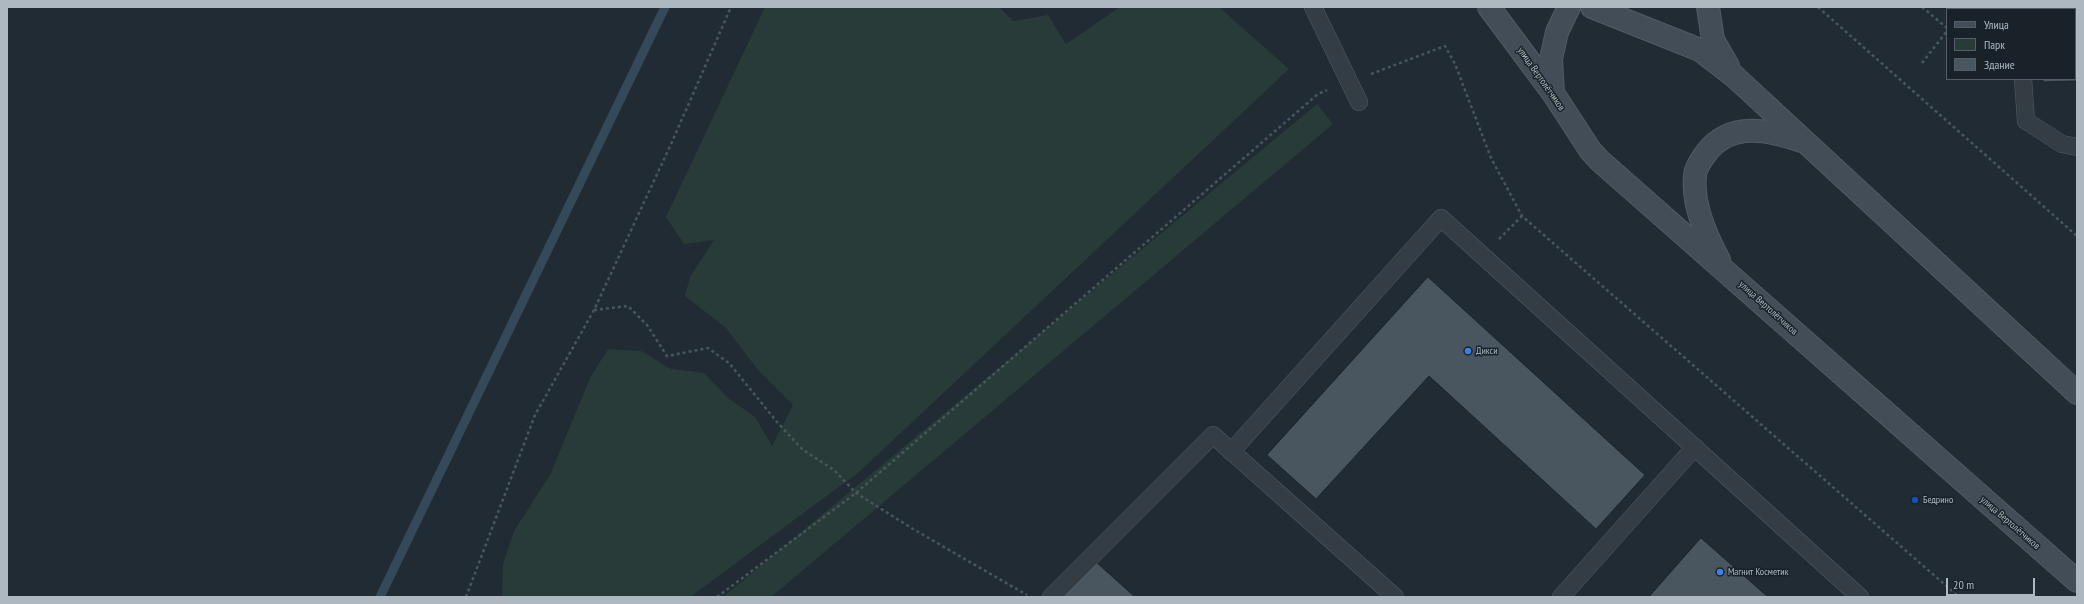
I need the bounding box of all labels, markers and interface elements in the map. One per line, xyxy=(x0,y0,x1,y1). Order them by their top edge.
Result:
legend xyxy=(1946,8,2076,80)
text: Улица xyxy=(1984,17,2009,32)
text: Парк xyxy=(1984,37,2005,52)
street label: улица Вертолётчиков xyxy=(1515,45,1567,113)
text: Здание xyxy=(1984,57,2015,72)
street label: улица Вертолётчиков xyxy=(1736,278,1800,338)
place label: Дикси xyxy=(1476,345,1498,357)
marker: Дикси xyxy=(1463,346,1473,356)
place label: Бедрино xyxy=(1923,494,1953,506)
street label: улица Вертолётчиков xyxy=(1978,494,2042,552)
marker: Бедрино xyxy=(1910,495,1920,505)
place label: Магнит Косметик xyxy=(1728,566,1789,578)
marker: Магнит Косметик xyxy=(1715,567,1725,577)
scale bar xyxy=(1948,570,2037,596)
text: 20 m xyxy=(1953,577,1974,592)

